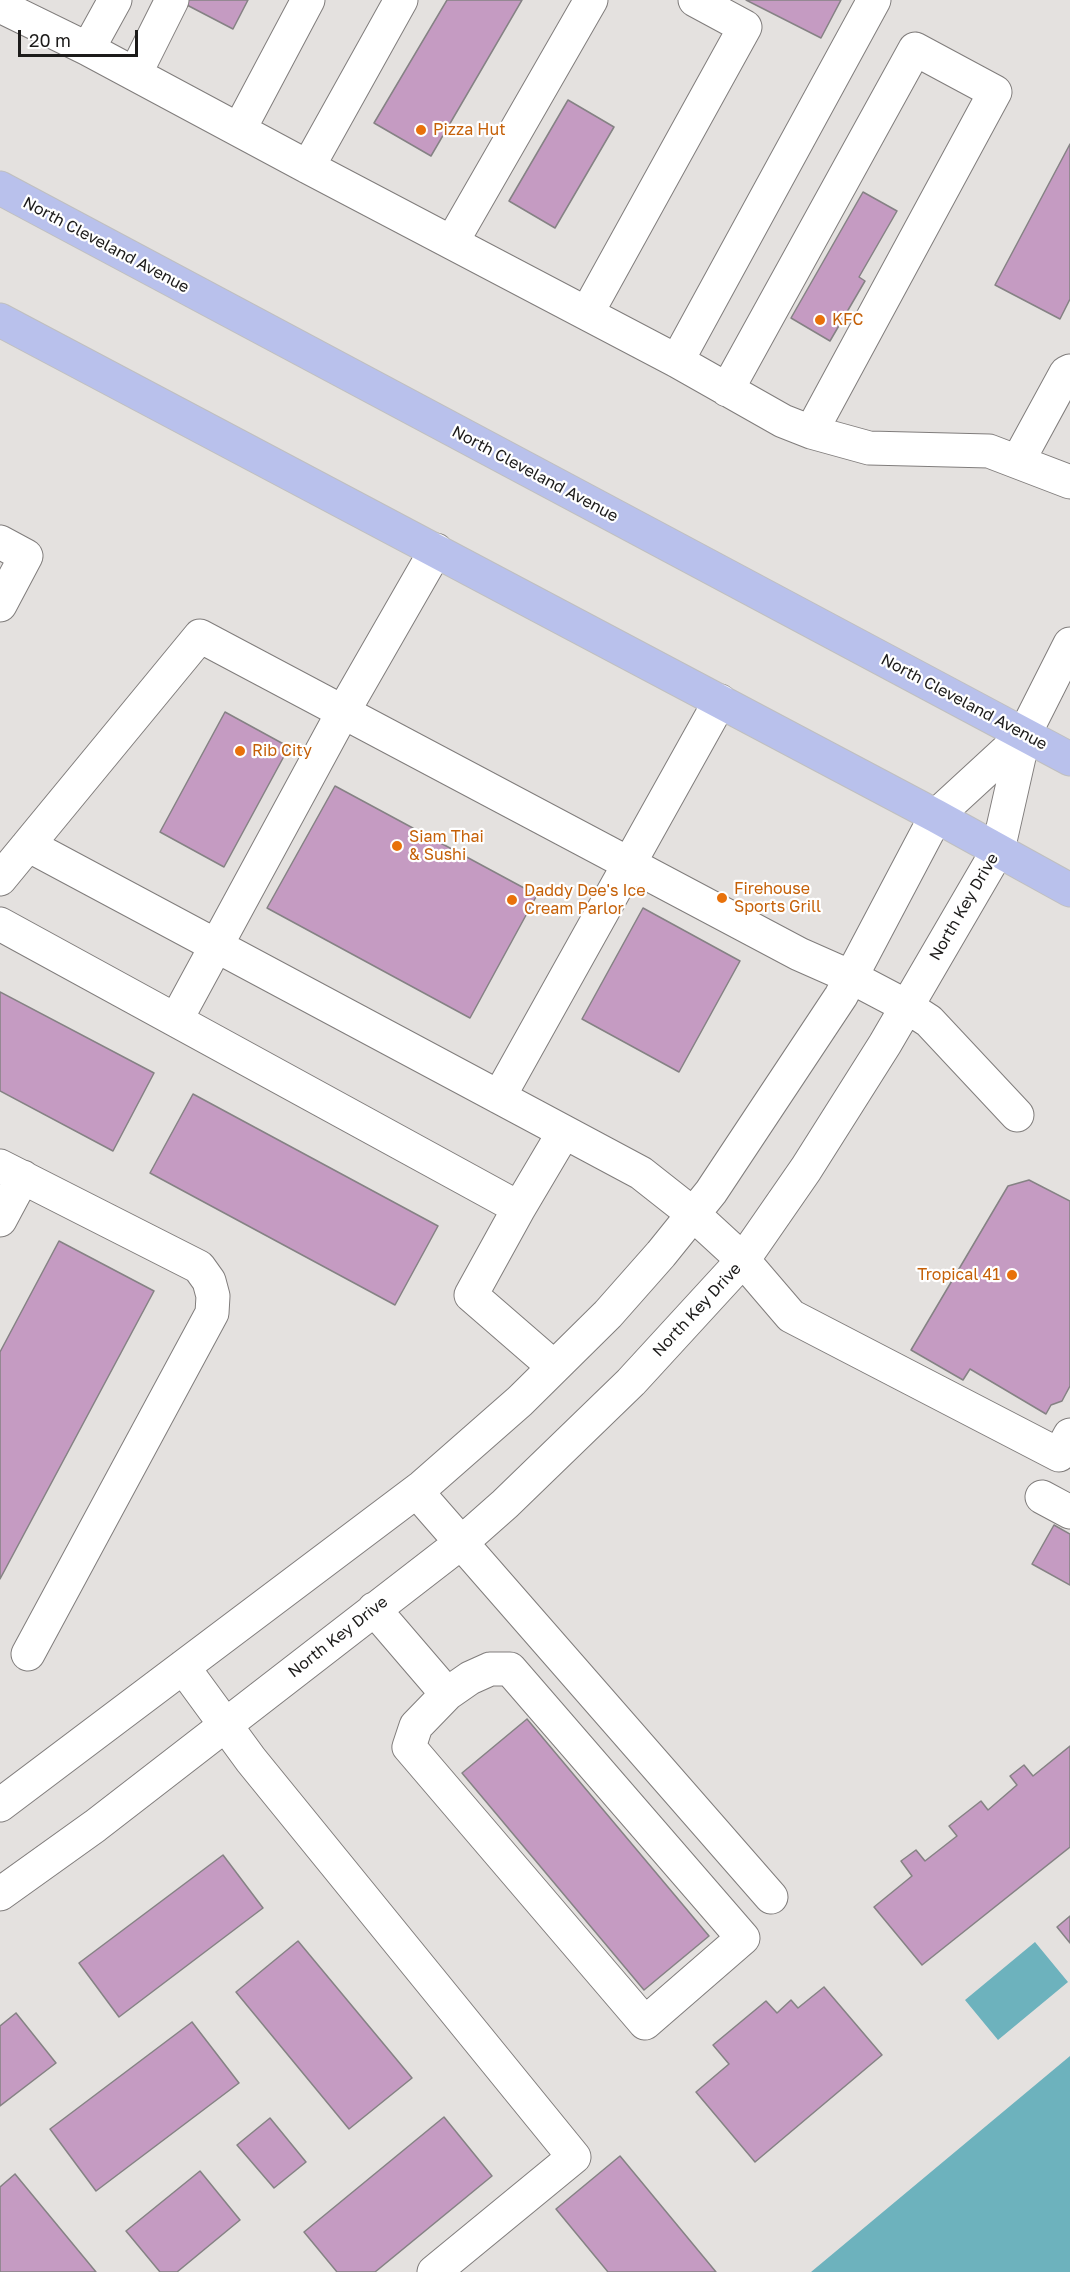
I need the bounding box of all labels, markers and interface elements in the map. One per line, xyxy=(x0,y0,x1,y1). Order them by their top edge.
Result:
scale bar xyxy=(21,18,141,56)
text: 20 m xyxy=(29,29,71,51)
place label: Pizza Hut xyxy=(433,120,506,140)
marker: Pizza Hut xyxy=(414,123,428,137)
street label: North Cleveland Avenue xyxy=(20,193,192,297)
place label: KFC xyxy=(832,310,863,330)
marker: KFC xyxy=(813,313,827,327)
street label: North Cleveland Avenue xyxy=(449,422,621,526)
street label: North Cleveland Avenue xyxy=(878,650,1050,754)
place label: Rib City xyxy=(252,741,312,761)
marker: Rib City xyxy=(233,744,247,758)
place label: Siam Thai & Sushi xyxy=(409,827,484,865)
marker: Siam Thai & Sushi xyxy=(390,839,404,853)
street label: North Key Drive xyxy=(925,850,1003,964)
place label: Firehouse Sports Grill xyxy=(734,879,821,917)
place label: Daddy Dee's Ice Cream Parlor xyxy=(524,881,646,919)
marker: Firehouse Sports Grill xyxy=(715,891,729,905)
marker: Daddy Dee's Ice Cream Parlor xyxy=(505,893,519,907)
street label: North Key Drive xyxy=(649,1259,745,1361)
place label: Tropical 41 xyxy=(917,1265,1000,1285)
marker: Tropical 41 xyxy=(1005,1268,1019,1282)
street label: North Key Drive xyxy=(284,1592,392,1682)

